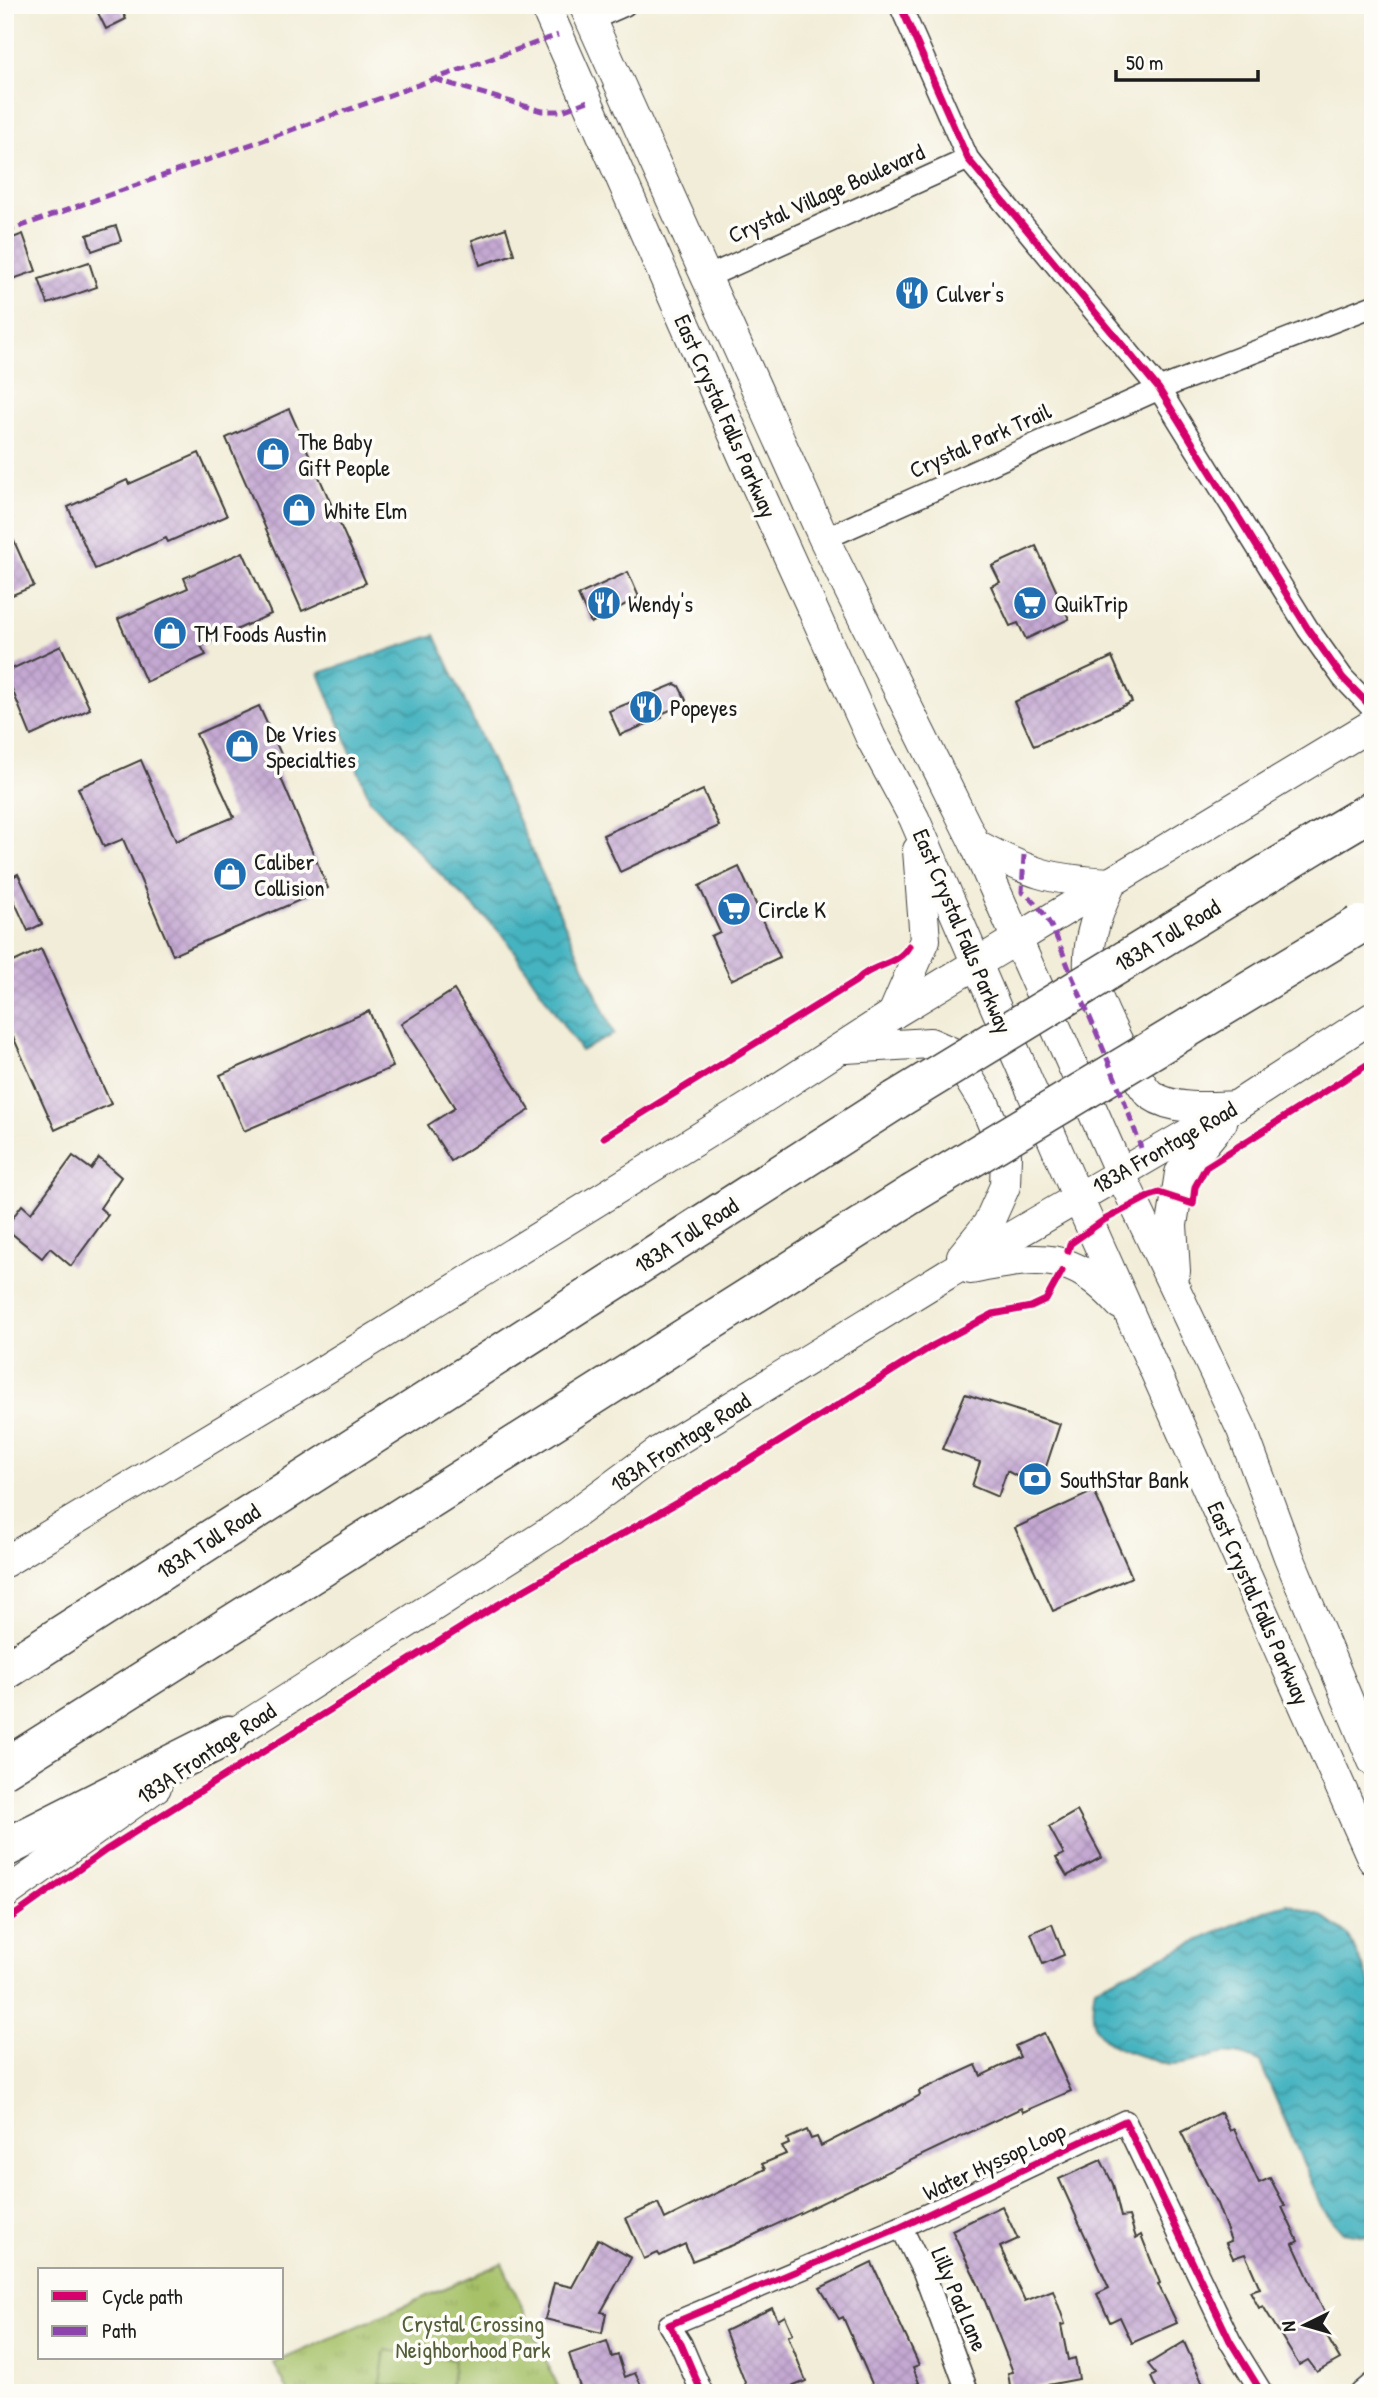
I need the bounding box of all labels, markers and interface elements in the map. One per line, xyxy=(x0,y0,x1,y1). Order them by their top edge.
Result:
scale bar xyxy=(1116,38,1257,82)
text: 50 m xyxy=(1126,48,1163,77)
street label: Crystal Village Boulevard xyxy=(723,136,929,250)
restaurant icon: Culver's xyxy=(893,274,931,312)
place label: Culver's xyxy=(936,278,1004,309)
street label: East Crystal Falls Parkway xyxy=(667,310,785,523)
street label: Crystal Park Trail xyxy=(904,395,1057,485)
place label: The Baby Gift People xyxy=(298,426,390,483)
shop icon: The Baby Gift People xyxy=(254,435,292,473)
shop icon: White Elm xyxy=(280,491,318,529)
place label: White Elm xyxy=(324,495,407,526)
restaurant icon: Wendy's xyxy=(585,584,623,622)
supermarket icon: QuikTrip xyxy=(1011,584,1049,622)
place label: Wendy's xyxy=(628,588,693,619)
place label: QuikTrip xyxy=(1054,588,1128,619)
shop icon: TM Foods Austin xyxy=(151,614,189,652)
place label: TM Foods Austin xyxy=(194,618,327,649)
restaurant icon: Popeyes xyxy=(627,688,665,726)
place label: Popeyes xyxy=(670,692,737,723)
place label: De Vries Specialties xyxy=(266,718,356,775)
shop icon: De Vries Specialties xyxy=(223,727,261,765)
street label: East Crystal Falls Parkway xyxy=(906,824,1020,1038)
place label: Caliber Collision xyxy=(254,846,325,903)
shop icon: Caliber Collision xyxy=(211,855,249,893)
supermarket icon: Circle K xyxy=(715,890,753,928)
street label: 183A Toll Road xyxy=(1108,891,1226,979)
place label: Circle K xyxy=(758,894,826,925)
street label: 183A Frontage Road xyxy=(1086,1093,1242,1201)
street label: 183A Toll Road xyxy=(628,1190,744,1280)
street label: 183A Frontage Road xyxy=(604,1385,756,1499)
bank icon: SouthStar Bank xyxy=(1016,1460,1054,1498)
place label: SouthStar Bank xyxy=(1060,1464,1189,1495)
street label: 183A Toll Road xyxy=(150,1496,266,1586)
street label: East Crystal Falls Parkway xyxy=(1200,1497,1318,1710)
street label: 183A Frontage Road xyxy=(130,1695,282,1811)
street label: Water Hyssop Loop xyxy=(918,2114,1070,2208)
street label: Lilly Pad Lane xyxy=(924,2242,996,2356)
legend xyxy=(38,2268,284,2360)
text: Cycle path xyxy=(102,2282,183,2311)
north arrow xyxy=(1270,2290,1340,2360)
park label: Crystal Crossing Neighborhood Park xyxy=(396,2308,551,2365)
text: Path xyxy=(102,2316,137,2345)
text: N xyxy=(1275,2320,1301,2333)

